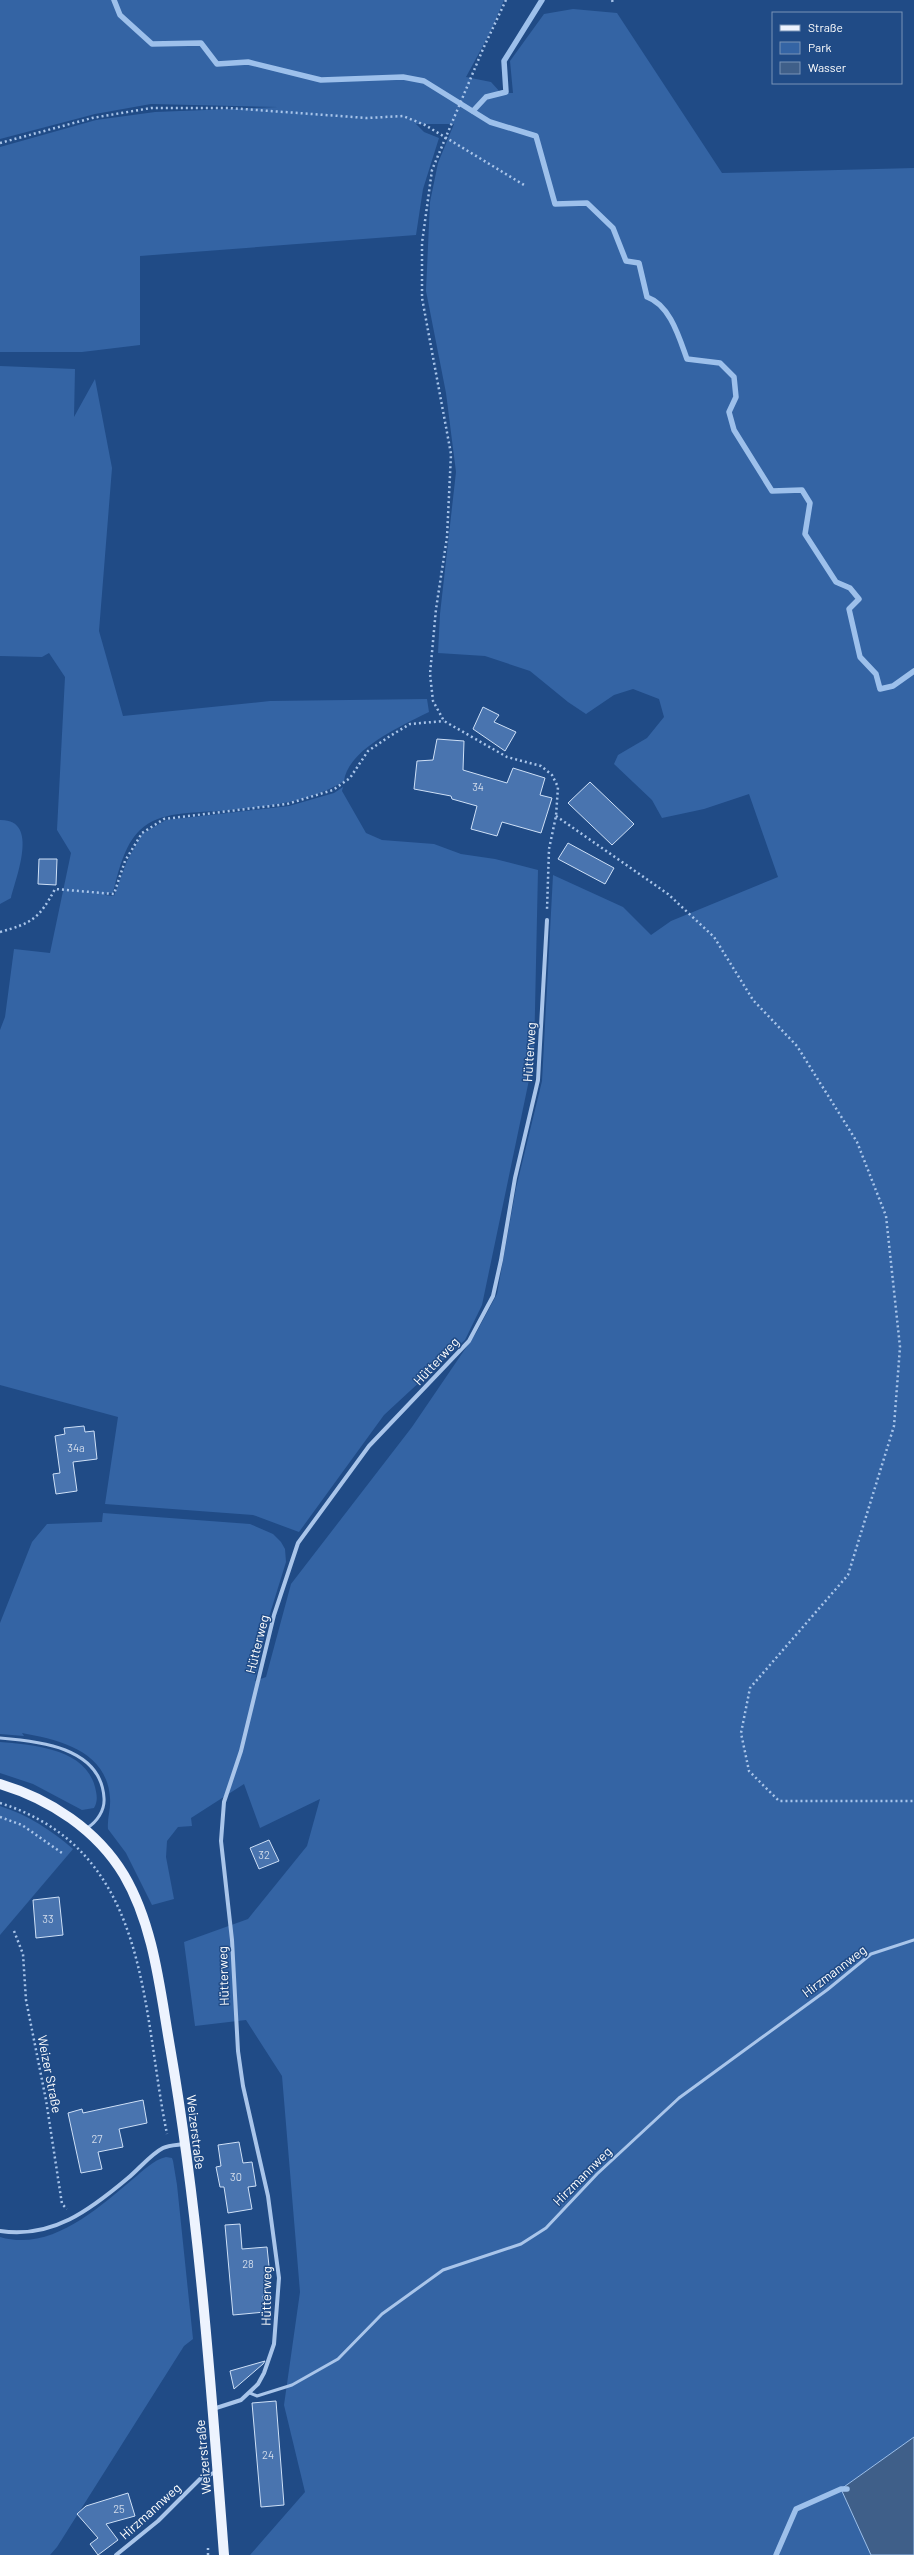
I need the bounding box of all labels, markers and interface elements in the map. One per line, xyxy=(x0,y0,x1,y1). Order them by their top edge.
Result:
legend xyxy=(772,12,902,84)
text: Straße xyxy=(808,20,843,34)
text: Park xyxy=(808,40,832,54)
text: Wasser xyxy=(808,60,847,74)
house number: 34 xyxy=(472,780,484,793)
street label: Hütterweg xyxy=(519,1022,539,1082)
street label: Hütterweg xyxy=(410,1334,462,1388)
house number: 34a xyxy=(67,1441,85,1454)
street label: Hütterweg xyxy=(242,1613,272,1675)
house number: 32 xyxy=(258,1848,270,1861)
house number: 33 xyxy=(42,1912,54,1925)
street label: Hirzmannweg xyxy=(799,1942,869,2000)
street label: Hütterweg xyxy=(214,1946,232,2006)
street label: Weizer Straße xyxy=(35,2034,65,2114)
street label: Weizerstraße xyxy=(183,2094,209,2170)
house number: 27 xyxy=(91,2132,103,2145)
street label: Hirzmannweg xyxy=(549,2143,615,2209)
house number: 30 xyxy=(230,2170,242,2183)
house number: 28 xyxy=(242,2257,254,2270)
street label: Hütterweg xyxy=(257,2266,275,2326)
street label: Weizerstraße xyxy=(192,2419,214,2495)
house number: 24 xyxy=(262,2448,274,2461)
street label: Hirzmannweg xyxy=(116,2479,184,2543)
house number: 25 xyxy=(113,2502,125,2515)

